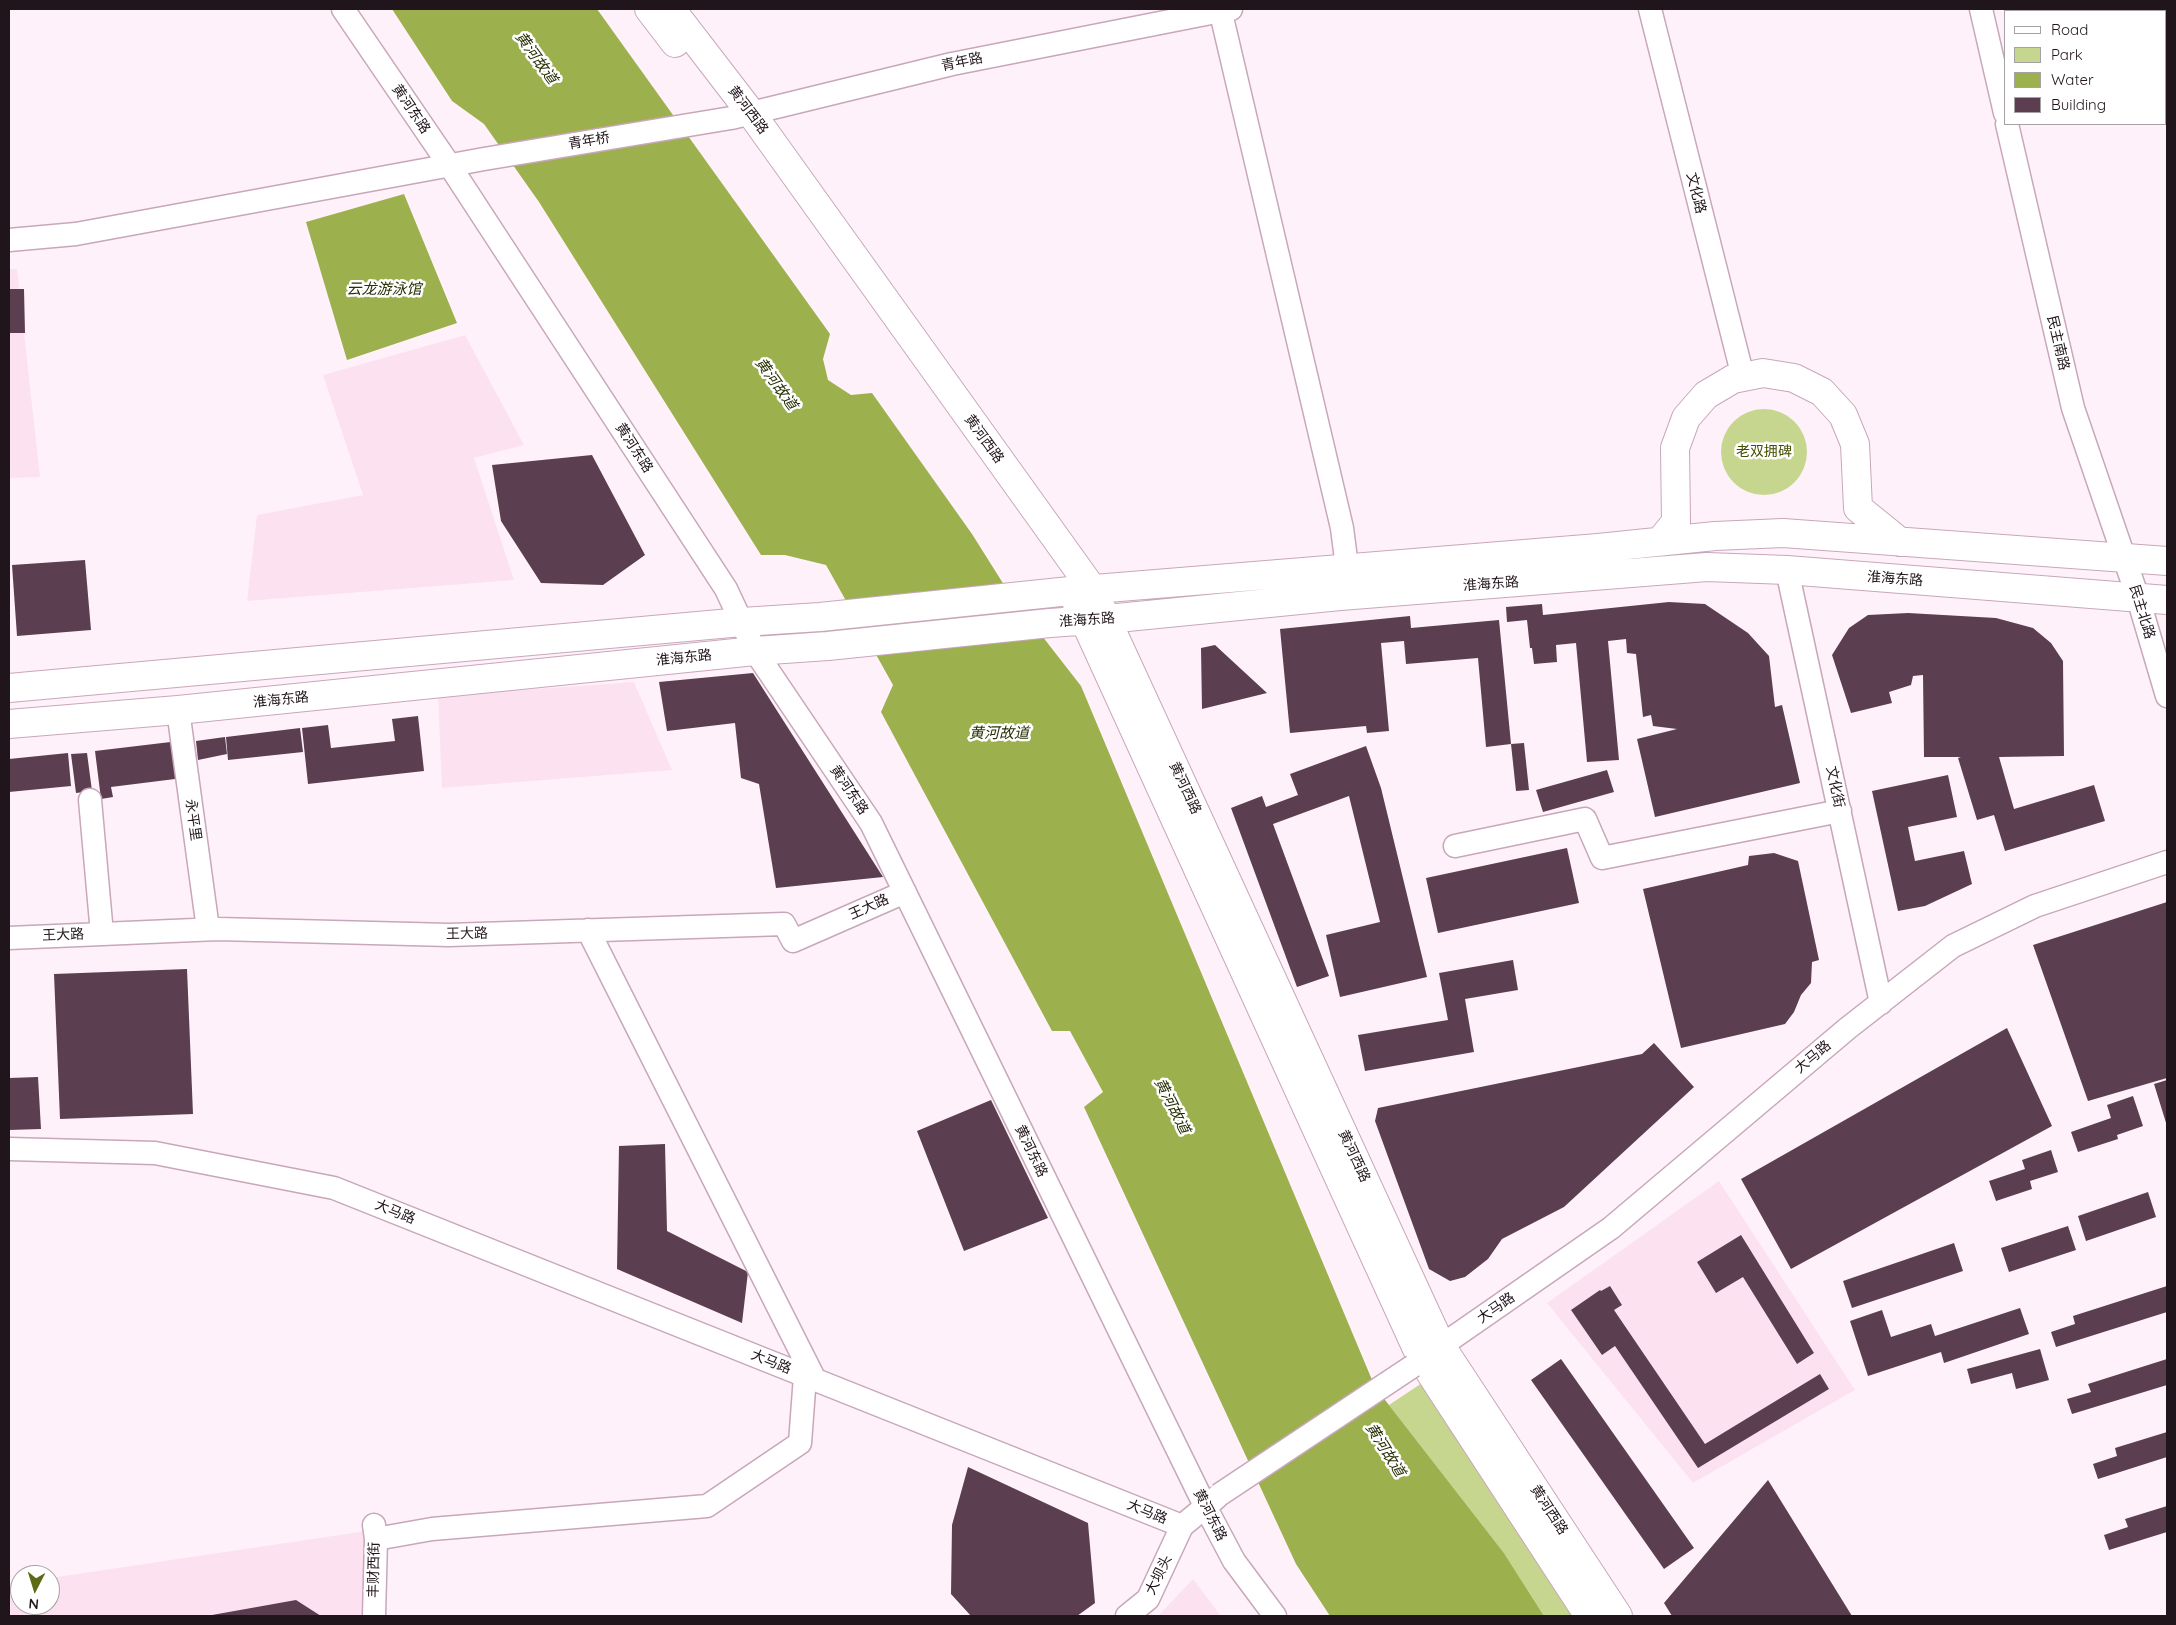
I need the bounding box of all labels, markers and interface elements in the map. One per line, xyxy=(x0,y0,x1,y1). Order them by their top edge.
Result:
legend xyxy=(2004,10,2166,125)
text: Road xyxy=(2051,20,2088,39)
water label: 黄河故道 xyxy=(511,28,561,88)
text: Park xyxy=(2051,45,2083,64)
street label: 青年路 xyxy=(940,49,984,75)
text: Water xyxy=(2051,70,2094,89)
street label: 黄河东路 xyxy=(388,81,434,137)
street label: 黄河西路 xyxy=(724,83,772,137)
text: Building xyxy=(2051,95,2106,114)
street label: 青年桥 xyxy=(567,129,611,153)
street label: 文化路 xyxy=(1683,171,1709,215)
water label: 云龙游泳馆 xyxy=(347,280,421,298)
street label: 民主南路 xyxy=(2044,314,2072,372)
water label: 黄河故道 xyxy=(751,354,801,414)
street label: 黄河西路 xyxy=(961,411,1007,467)
street label: 黄河东路 xyxy=(612,420,656,476)
park label: 老双拥碑 xyxy=(1736,444,1792,460)
street label: 淮海东路 xyxy=(1866,569,1924,589)
street label: 淮海东路 xyxy=(1462,574,1520,594)
street label: 民主北路 xyxy=(2126,583,2158,641)
street label: 淮海东路 xyxy=(1058,610,1116,630)
street label: 淮海东路 xyxy=(655,647,713,669)
street label: 淮海东路 xyxy=(252,689,310,711)
water label: 黄河故道 xyxy=(969,724,1029,742)
street label: 黄河西路 xyxy=(1166,759,1204,817)
street label: 黄河东路 xyxy=(826,762,872,818)
street label: 文化街 xyxy=(1822,765,1848,809)
street label: 永平里 xyxy=(182,798,204,842)
street label: 王大路 xyxy=(846,891,892,923)
street label: 王大路 xyxy=(446,925,488,943)
street label: 王大路 xyxy=(42,926,84,944)
street label: 大马路 xyxy=(1792,1037,1834,1077)
water label: 黄河故道 xyxy=(1150,1075,1194,1137)
street label: 黄河东路 xyxy=(1011,1122,1051,1180)
street label: 黄河西路 xyxy=(1335,1127,1373,1185)
street label: 大马路 xyxy=(372,1196,418,1228)
street label: 大马路 xyxy=(1474,1289,1518,1327)
street label: 大马路 xyxy=(748,1346,794,1378)
water label: 黄河故道 xyxy=(1361,1420,1409,1480)
street label: 黄河西路 xyxy=(1527,1482,1571,1538)
street label: 黄河东路 xyxy=(1190,1486,1230,1544)
street label: 大马路 xyxy=(1124,1496,1170,1528)
street label: 丰财西街 xyxy=(365,1542,383,1598)
street label: 大坝头 xyxy=(1142,1552,1176,1598)
north arrow xyxy=(10,1565,60,1615)
text: N xyxy=(28,1595,40,1613)

